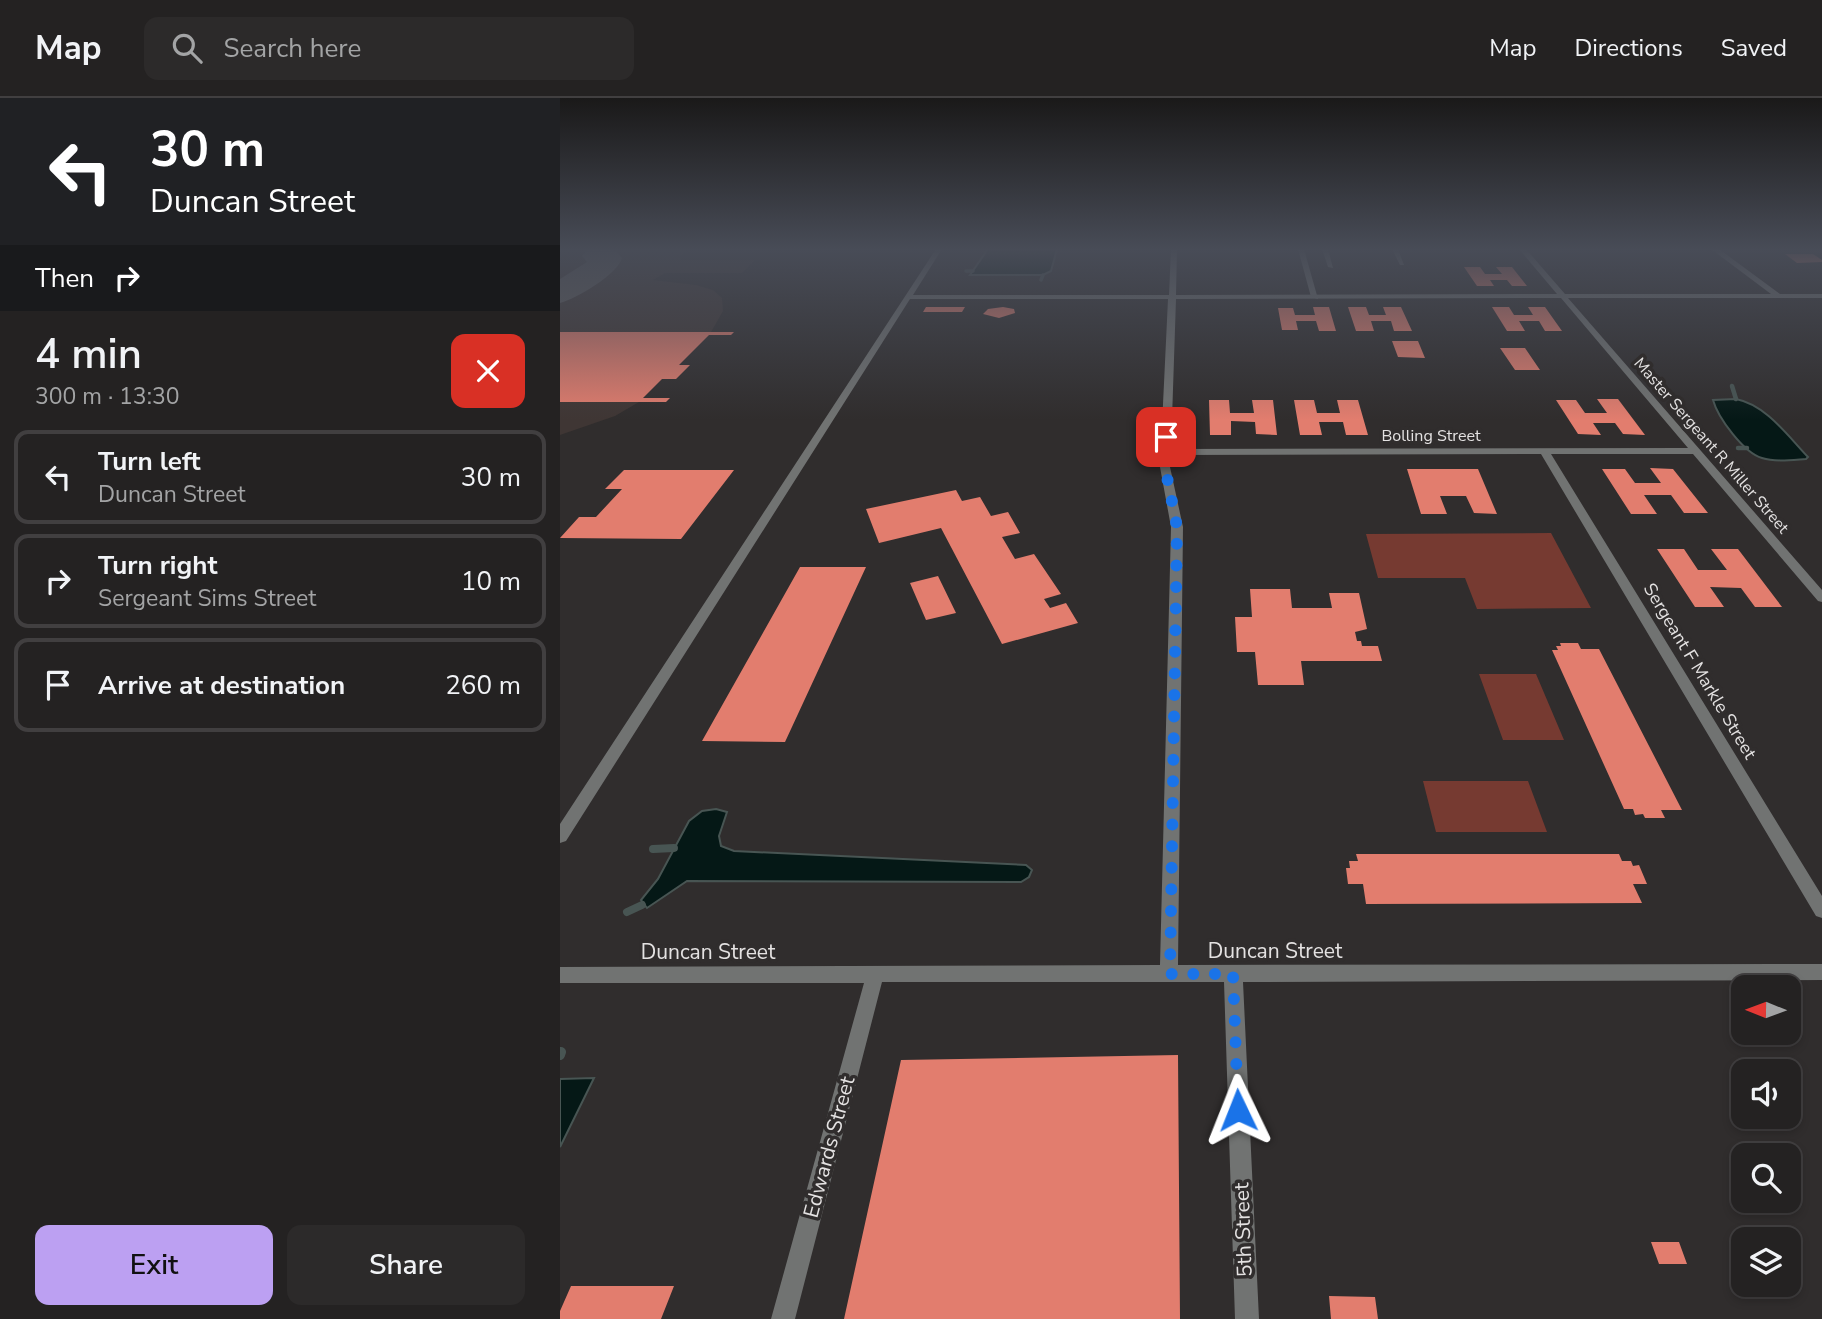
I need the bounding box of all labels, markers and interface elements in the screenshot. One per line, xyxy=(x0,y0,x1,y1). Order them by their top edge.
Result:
search box xyxy=(144,17,634,80)
text: Map xyxy=(35,26,102,71)
icon: search xyxy=(168,29,206,67)
text: Search here xyxy=(224,31,361,66)
text: Map xyxy=(1489,32,1536,64)
text: Directions xyxy=(1574,32,1683,64)
text: Saved xyxy=(1721,32,1787,64)
text: 30 m xyxy=(150,116,265,183)
icon: left xyxy=(35,126,126,217)
text: Duncan Street xyxy=(150,180,355,223)
icon: right xyxy=(108,259,146,297)
text: Then xyxy=(35,261,94,296)
text: 4 min xyxy=(35,326,142,383)
button: close xyxy=(451,334,525,408)
street label: Master Sergeant R Miller Street xyxy=(1629,353,1794,539)
text: 300 m · 13:30 xyxy=(35,381,180,412)
pin xyxy=(1136,407,1196,467)
icon: arrive xyxy=(1147,418,1185,456)
street label: Bolling Street xyxy=(1381,425,1481,447)
text: Turn left xyxy=(98,444,201,479)
icon: left xyxy=(39,458,77,496)
text: 30 m xyxy=(461,460,521,495)
text: Duncan Street xyxy=(98,479,246,510)
text: Turn right xyxy=(98,548,217,583)
icon: right xyxy=(39,562,77,600)
text: 10 m xyxy=(461,564,521,599)
street label: Sergeant F Markle Street xyxy=(1638,579,1762,764)
text: Sergeant Sims Street xyxy=(98,583,316,614)
icon: arrive xyxy=(39,666,77,704)
text: Arrive at destination xyxy=(98,668,345,703)
text: 260 m xyxy=(445,668,521,703)
street label: Duncan Street xyxy=(1208,937,1343,965)
street label: Duncan Street xyxy=(641,938,776,966)
north arrow xyxy=(1731,975,1801,1045)
map controls xyxy=(1731,975,1801,1297)
button: sound xyxy=(1731,1059,1801,1129)
street label: Edwards Street xyxy=(797,1073,862,1221)
position arrow xyxy=(1201,1073,1275,1147)
button: search xyxy=(1731,1143,1801,1213)
street label: 5th Street xyxy=(1227,1182,1259,1278)
button: Exit xyxy=(35,1225,273,1305)
button: Share xyxy=(287,1225,525,1305)
button: layers xyxy=(1731,1227,1801,1297)

